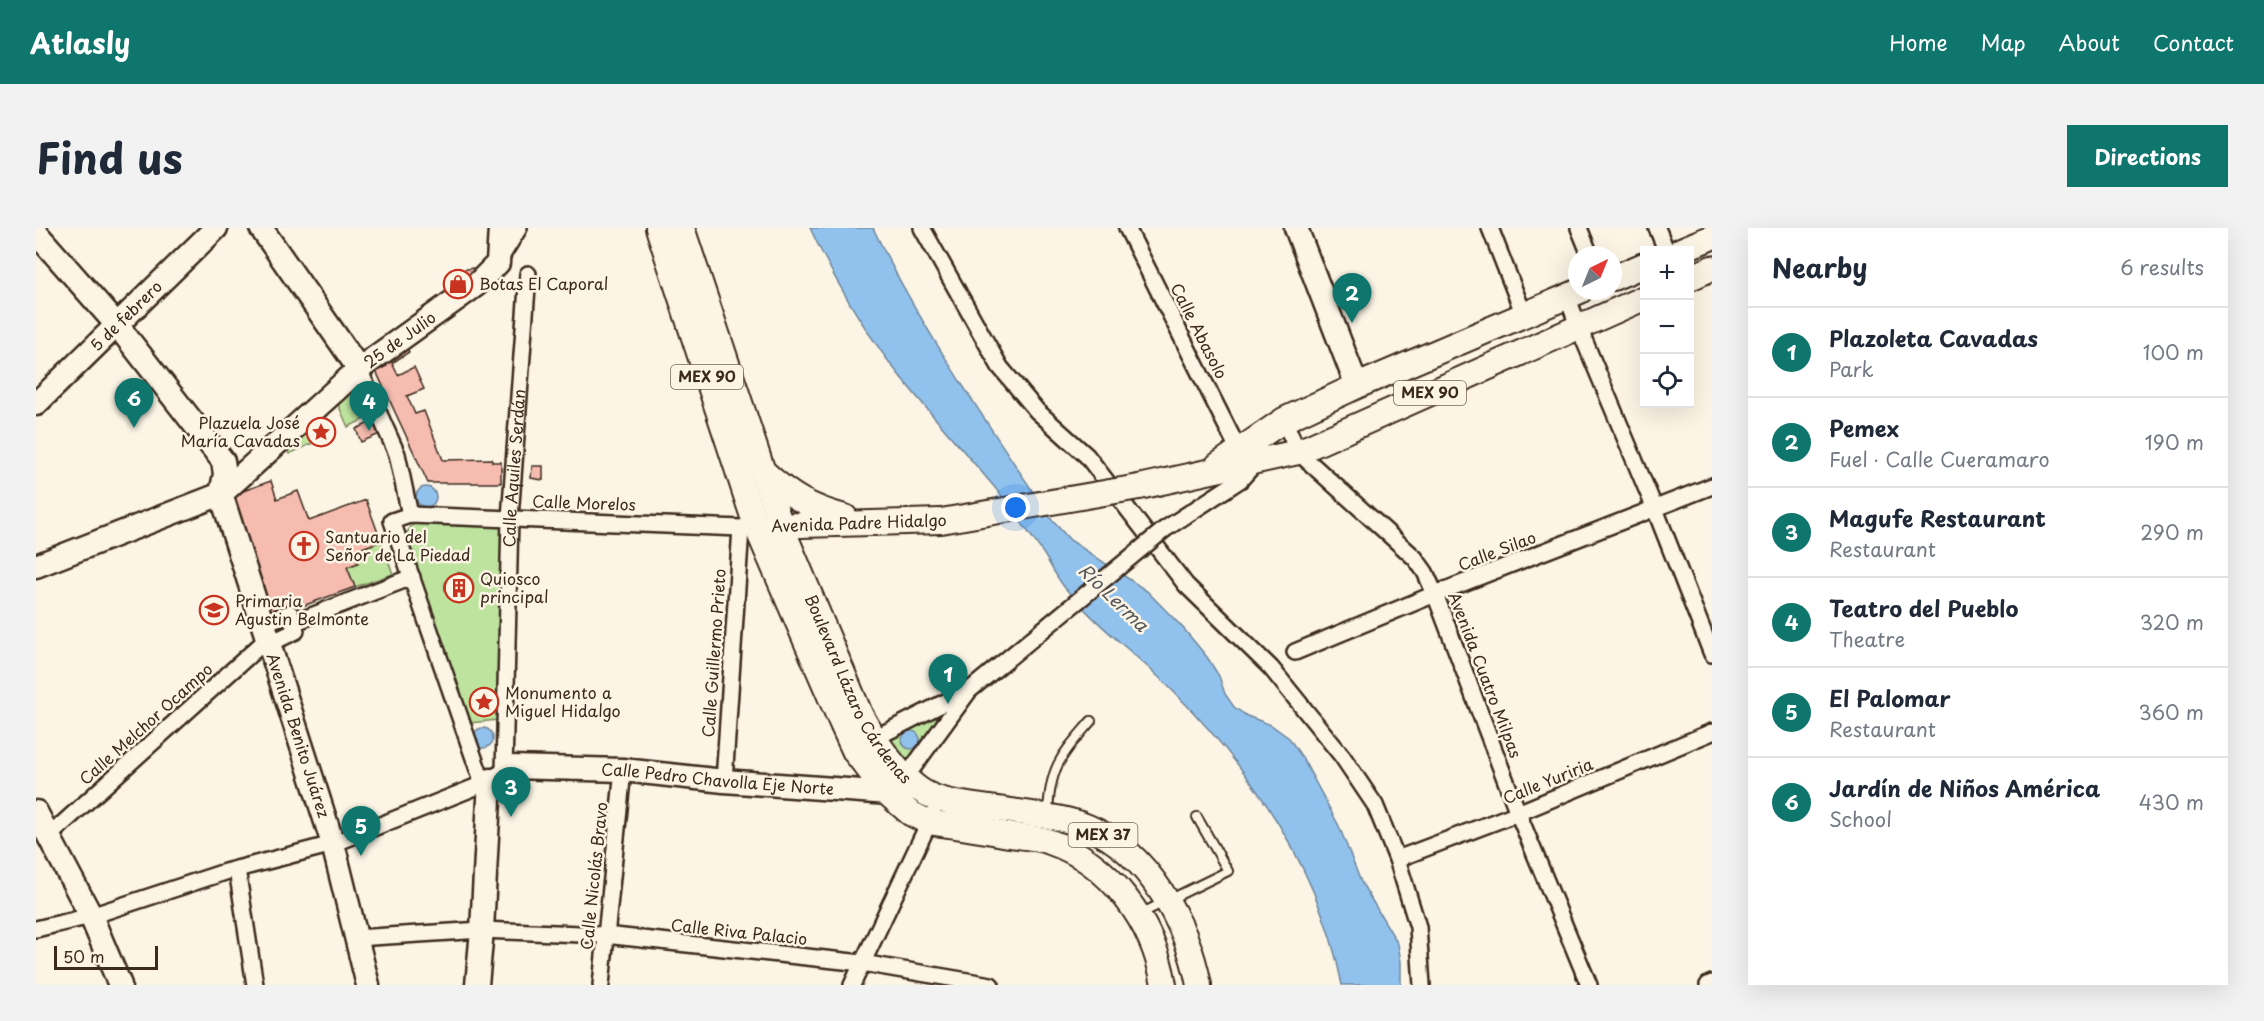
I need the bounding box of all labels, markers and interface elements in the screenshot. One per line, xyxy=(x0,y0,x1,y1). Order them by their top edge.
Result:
text: Atlasly xyxy=(30,21,130,64)
text: Home xyxy=(1889,26,1948,58)
text: Map xyxy=(1981,26,2026,58)
text: About xyxy=(2059,26,2120,58)
text: Contact xyxy=(2153,26,2234,58)
text: Find us xyxy=(36,125,183,188)
button: Directions xyxy=(2067,125,2228,187)
north arrow xyxy=(1568,246,1622,300)
map controls xyxy=(1640,246,1694,408)
button: + xyxy=(1640,246,1694,300)
text: Nearby xyxy=(1772,248,1867,287)
text: 6 results xyxy=(2120,252,2204,282)
shop icon: Botas El Caporal xyxy=(442,268,474,300)
place label: Botas El Caporal xyxy=(479,271,608,295)
street label: 5 de febrero xyxy=(84,274,167,356)
pin: 2 xyxy=(1332,274,1372,323)
street label: Calle Abasolo xyxy=(1165,278,1234,383)
button: − xyxy=(1640,300,1694,354)
street label: 25 de Julio xyxy=(358,305,440,373)
text: Plazoleta Cavadas xyxy=(1829,321,2038,354)
text: 1 xyxy=(1787,337,1796,367)
text: 100 m xyxy=(2143,337,2204,367)
button: locate xyxy=(1640,354,1694,408)
text: Park xyxy=(1829,354,1874,384)
road number: MEX 90 xyxy=(671,365,743,389)
pin: 6 xyxy=(114,378,154,428)
road number: MEX 90 xyxy=(1394,381,1466,405)
pin: 4 xyxy=(350,382,388,431)
street label: Calle Aquiles Serdán xyxy=(496,388,530,548)
place label: Plazuela José María Cavadas xyxy=(181,410,300,452)
text: Pemex xyxy=(1829,411,1899,444)
place icon: Plazuela José María Cavadas xyxy=(305,416,337,448)
text: 2 xyxy=(1784,427,1799,457)
text: 190 m xyxy=(2145,427,2204,457)
text: Fuel · Calle Cueramaro xyxy=(1829,444,2050,474)
street label: Calle Morelos xyxy=(532,488,636,516)
your location xyxy=(1001,493,1030,522)
text: Magufe Restaurant xyxy=(1829,501,2046,534)
street label: Avenida Padre Hidalgo xyxy=(771,507,947,537)
text: 3 xyxy=(1785,517,1798,547)
text: 290 m xyxy=(2140,517,2204,547)
place label: Santuario del Señor de La Piedad xyxy=(325,524,470,566)
street label: Calle Silao xyxy=(1454,524,1539,576)
church icon: Santuario del Señor de La Piedad xyxy=(288,530,320,562)
text: Restaurant xyxy=(1829,534,1936,564)
water label: Río Lerma xyxy=(1073,557,1156,638)
place label: Quiosco principal xyxy=(480,566,549,608)
street label: Calle Guillermo Prieto xyxy=(695,568,731,738)
building icon: Quiosco principal xyxy=(443,572,475,604)
place label: Primaria Agustin Belmonte xyxy=(235,588,369,630)
street label: Avenida Cuatro Milpas xyxy=(1443,588,1529,761)
street label: Boulevard Lázaro Cárdenas xyxy=(800,590,918,789)
text: Teatro del Pueblo xyxy=(1829,591,2018,624)
school or university icon: Primaria Agustin Belmonte xyxy=(198,594,230,626)
text: 4 xyxy=(1785,607,1798,637)
text: 320 m xyxy=(2140,607,2204,637)
text: Theatre xyxy=(1829,624,1905,654)
street label: Avenida Benito Juárez xyxy=(262,650,337,821)
pin: 1 xyxy=(928,654,968,704)
street label: Calle Melchor Ocampo xyxy=(73,657,217,790)
place label: Monumento a Miguel Hidalgo xyxy=(505,680,621,722)
text: El Palomar xyxy=(1829,681,1951,714)
place icon: Monumento a Miguel Hidalgo xyxy=(468,686,500,718)
text: 5 xyxy=(1785,697,1798,727)
text: 360 m xyxy=(2138,697,2204,727)
text: Restaurant xyxy=(1829,714,1936,744)
street label: Calle Yuriria xyxy=(1499,751,1596,809)
street label: Calle Pedro Chavolla Eje Norte xyxy=(601,756,835,800)
pin: 3 xyxy=(492,768,530,817)
text: Jardín de Niños América xyxy=(1829,771,2100,804)
text: 6 xyxy=(1784,787,1799,817)
text: 430 m xyxy=(2139,787,2204,817)
street label: Calle Nicolás Bravo xyxy=(573,801,613,951)
text: School xyxy=(1829,804,1892,834)
pin: 5 xyxy=(342,806,380,856)
road number: MEX 37 xyxy=(1068,823,1138,847)
street label: Calle Riva Palacio xyxy=(670,912,809,950)
scale bar xyxy=(54,943,158,970)
text: 50 m xyxy=(63,944,104,968)

